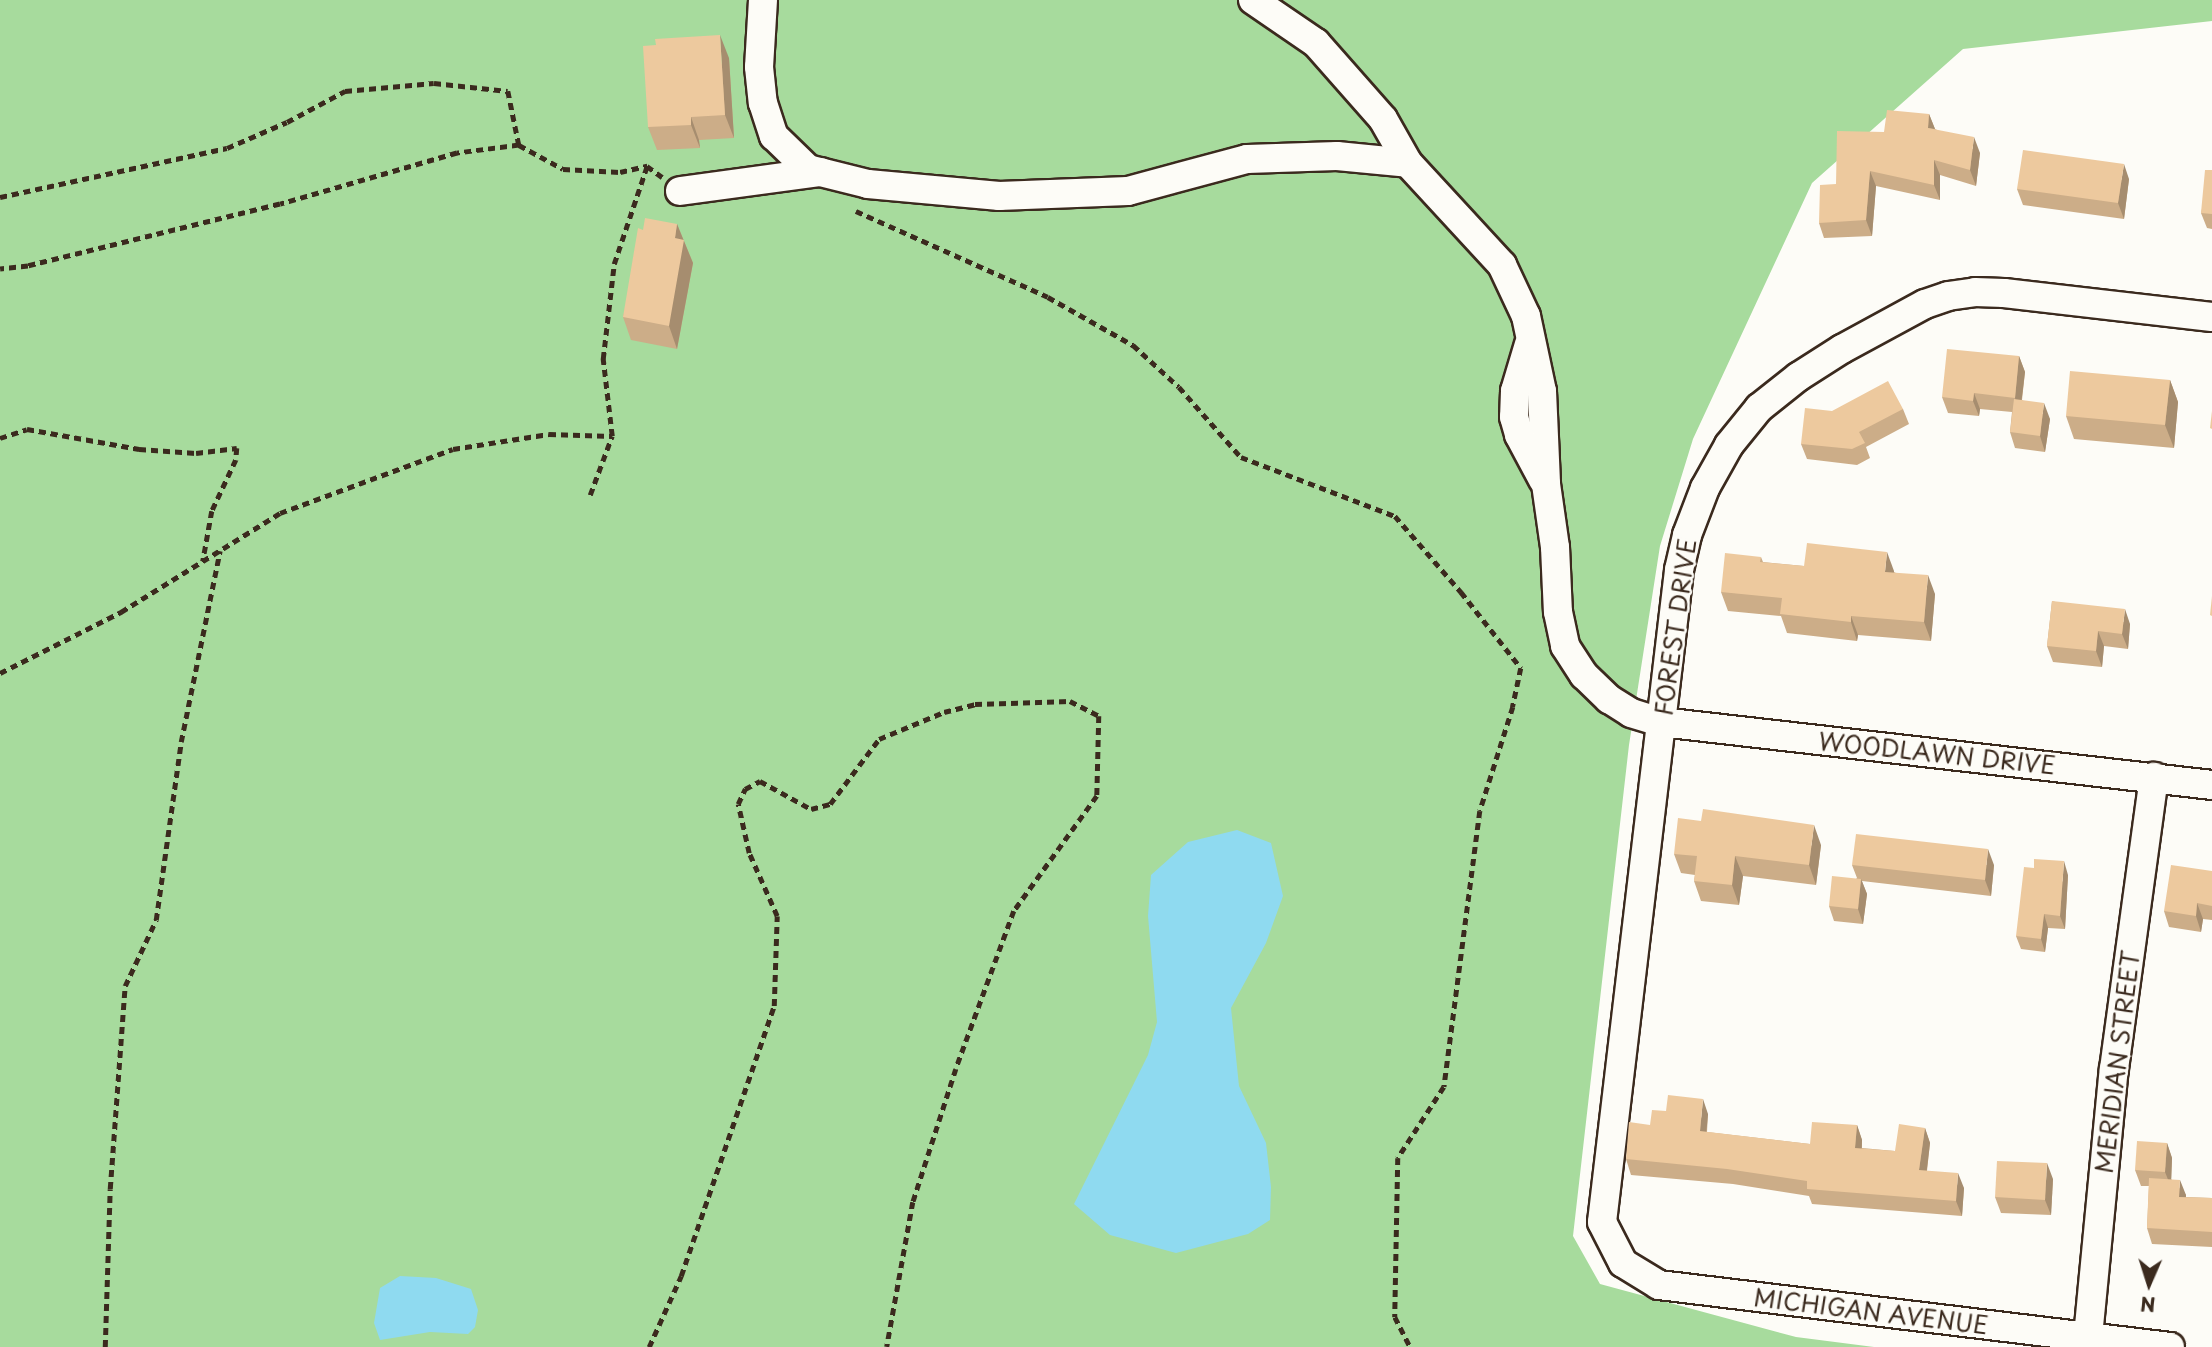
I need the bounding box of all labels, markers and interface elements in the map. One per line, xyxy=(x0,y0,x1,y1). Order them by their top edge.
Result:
street label: FOREST DRIVE xyxy=(1648,537,1702,717)
street label: WOODLAWN DRIVE xyxy=(1817,726,2057,780)
street label: MERIDIAN STREET xyxy=(2089,948,2145,1176)
north arrow xyxy=(2114,1249,2184,1319)
street label: MICHIGAN AVENUE xyxy=(1751,1282,1991,1340)
text: N xyxy=(2140,1291,2156,1319)

